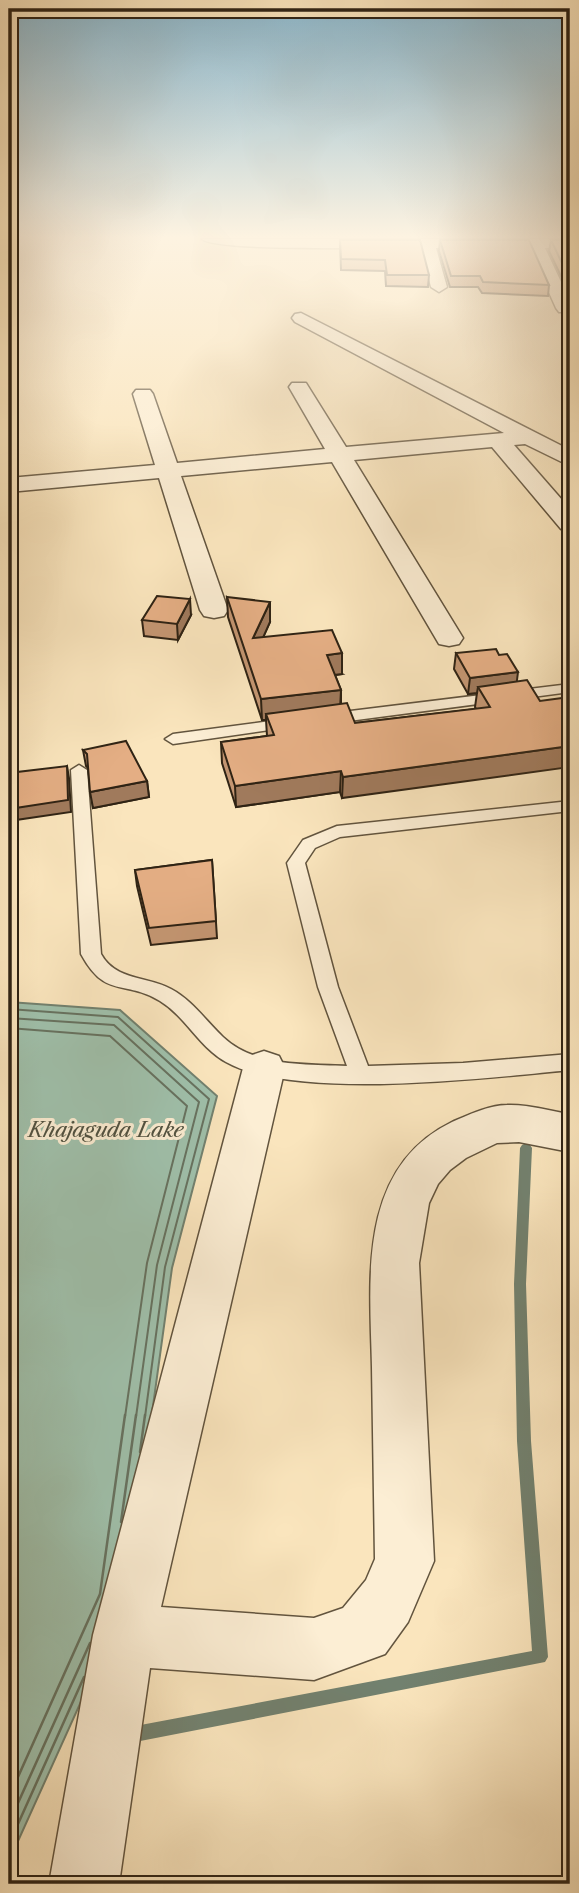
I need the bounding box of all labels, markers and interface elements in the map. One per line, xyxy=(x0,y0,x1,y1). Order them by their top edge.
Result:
water label: Khajaguda Lake xyxy=(26,1117,185,1142)

